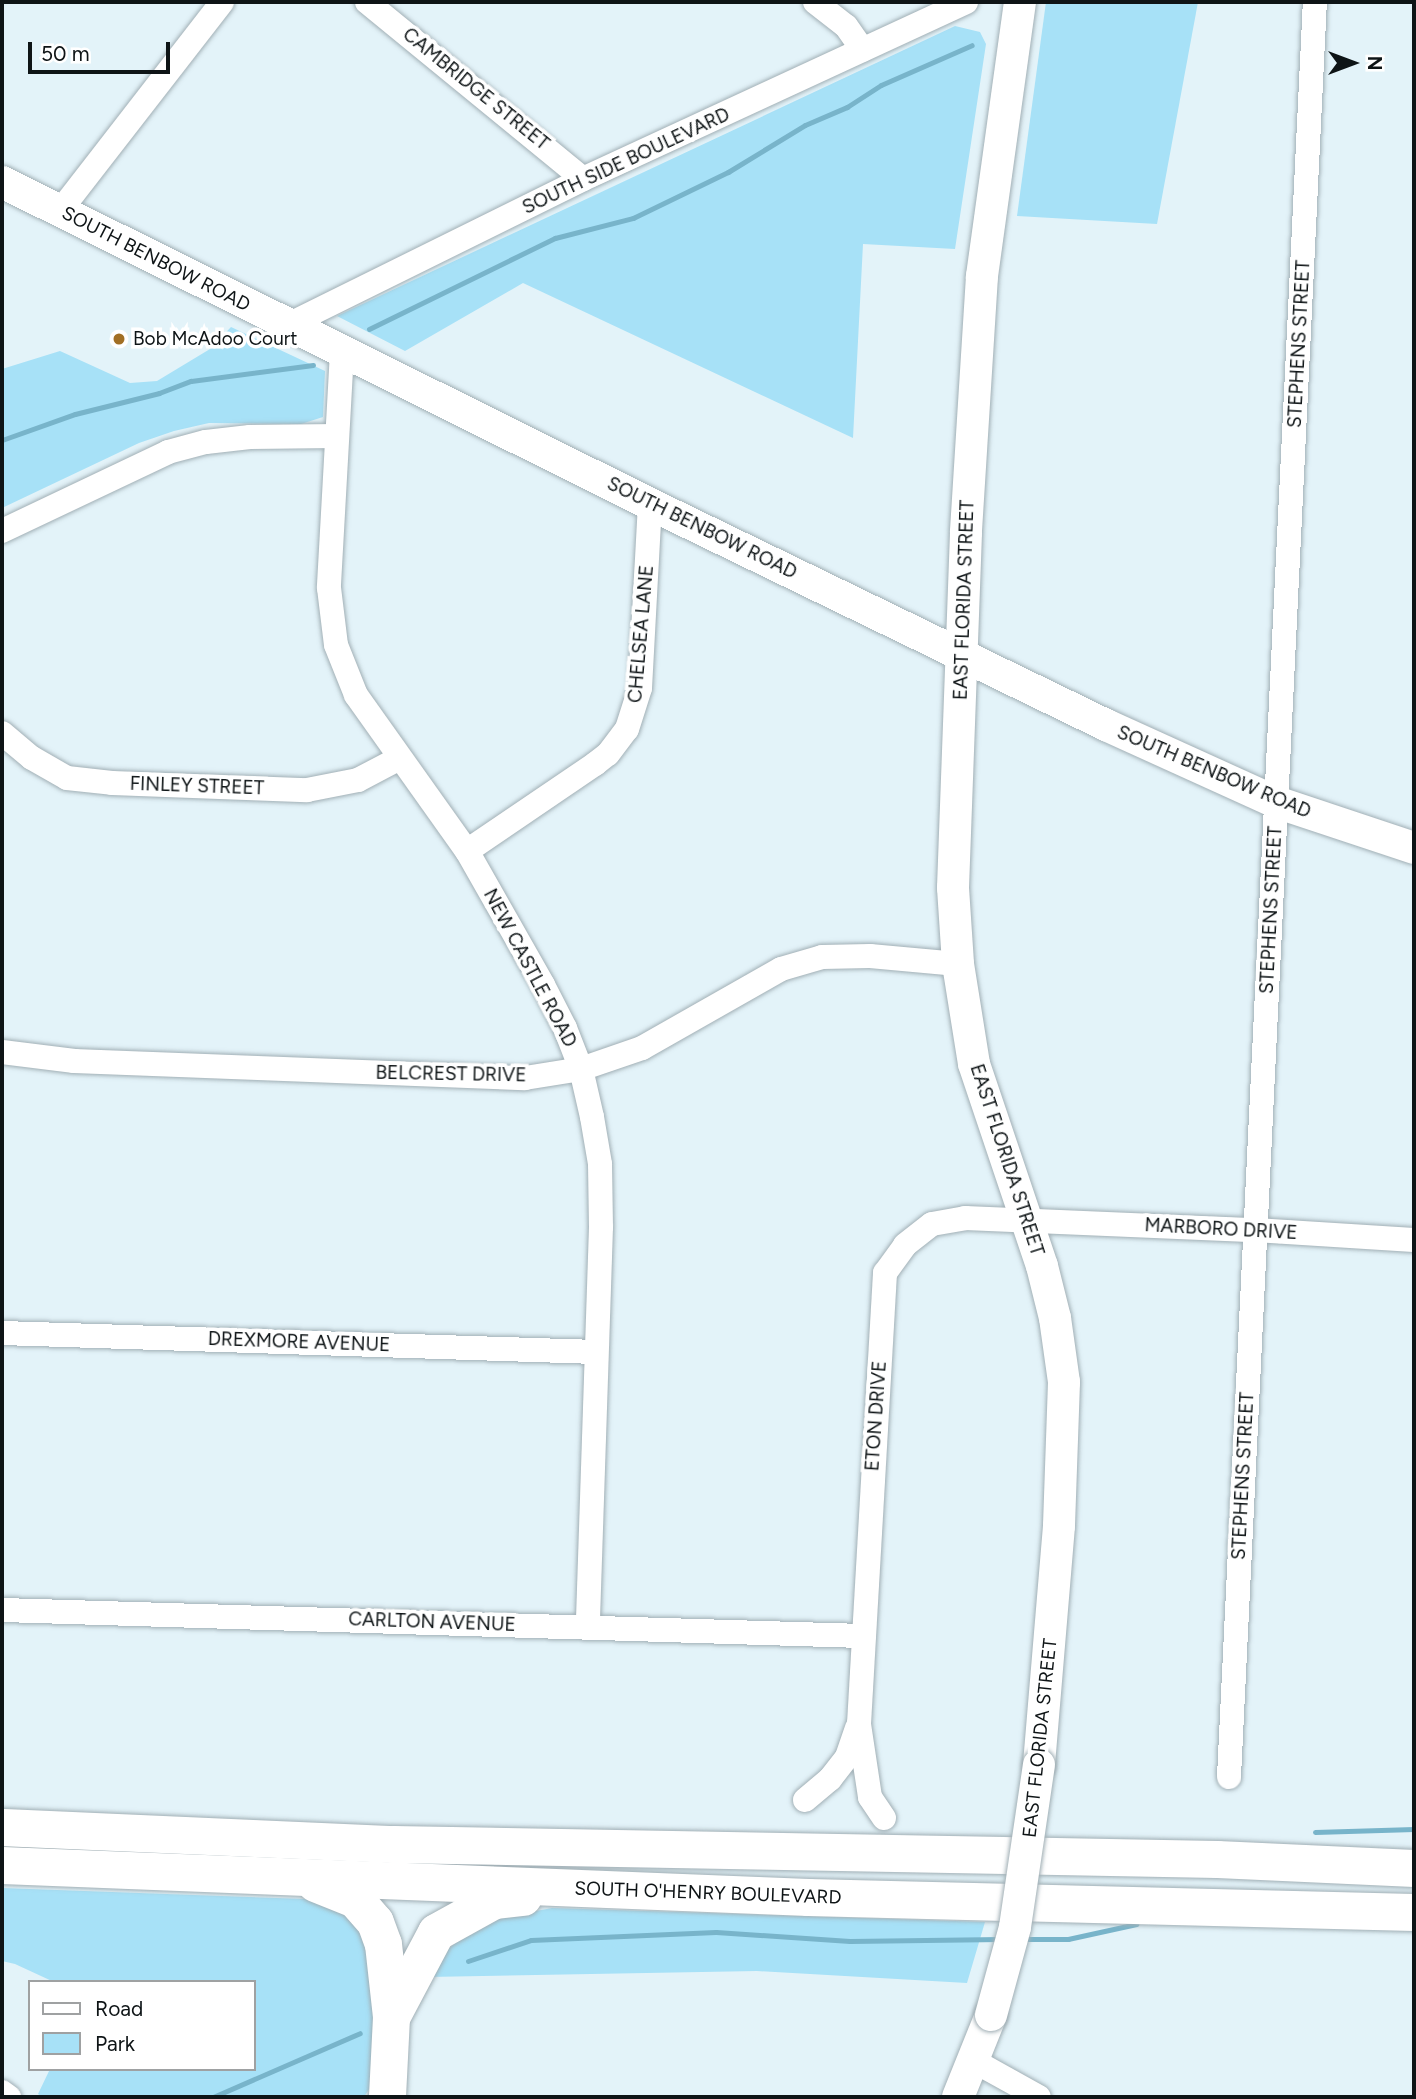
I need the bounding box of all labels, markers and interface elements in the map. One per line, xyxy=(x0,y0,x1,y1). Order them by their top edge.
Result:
street label: CAMBRIDGE STREET xyxy=(398,23,554,155)
scale bar xyxy=(32,28,173,72)
north arrow xyxy=(1318,28,1388,98)
text: 50 m xyxy=(41,41,90,66)
text: N xyxy=(1363,56,1386,70)
street label: SOUTH SIDE BOULEVARD xyxy=(519,103,733,219)
street label: SOUTH BENBOW ROAD xyxy=(58,202,254,316)
street label: STEPHENS STREET xyxy=(1283,260,1315,428)
place label: Bob McAdoo Court xyxy=(133,328,297,350)
marker: Bob McAdoo Court xyxy=(111,331,127,347)
street label: SOUTH BENBOW ROAD xyxy=(603,472,801,584)
street label: EAST FLORIDA STREET xyxy=(949,500,979,700)
street label: CHELSEA LANE xyxy=(624,564,658,704)
street label: SOUTH BENBOW ROAD xyxy=(1114,721,1314,823)
street label: FINLEY STREET xyxy=(129,772,265,800)
street label: STEPHENS STREET xyxy=(1255,826,1287,994)
street label: NEW CASTLE ROAD xyxy=(479,885,581,1051)
street label: BELCREST DRIVE xyxy=(375,1061,527,1087)
street label: EAST FLORIDA STREET xyxy=(965,1061,1049,1259)
street label: MARBORO DRIVE xyxy=(1144,1214,1298,1244)
street label: DREXMORE AVENUE xyxy=(207,1327,391,1357)
street label: ETON DRIVE xyxy=(861,1360,891,1472)
street label: STEPHENS STREET xyxy=(1227,1392,1259,1560)
street label: CARLTON AVENUE xyxy=(348,1608,516,1636)
street label: EAST FLORIDA STREET xyxy=(1018,1637,1062,1839)
street label: SOUTH O'HENRY BOULEVARD xyxy=(574,1877,842,1909)
legend xyxy=(28,1980,256,2071)
text: Road xyxy=(95,1996,143,2021)
text: Park xyxy=(95,2031,135,2056)

